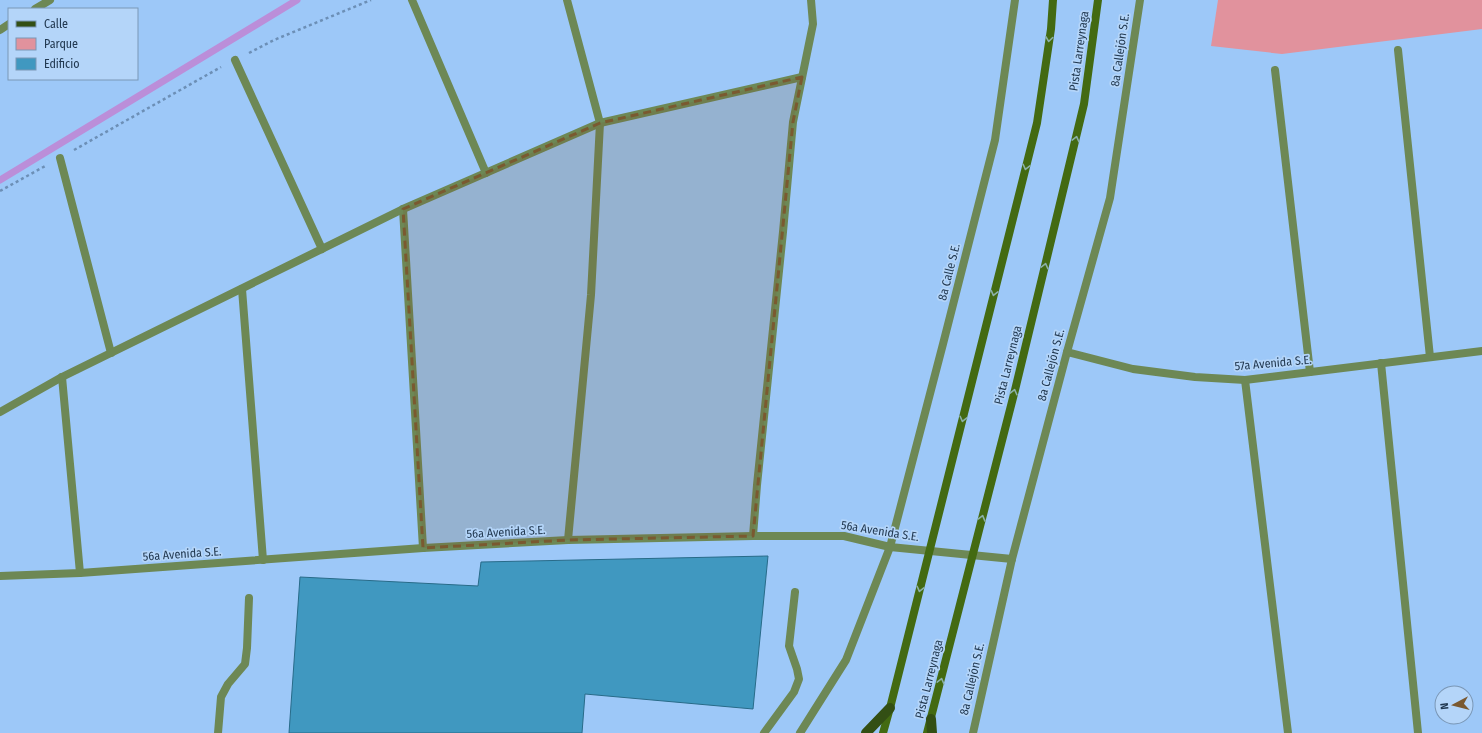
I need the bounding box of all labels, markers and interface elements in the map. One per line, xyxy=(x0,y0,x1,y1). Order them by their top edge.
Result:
legend xyxy=(8,8,138,80)
street label: Pista Larreynaga xyxy=(1066,10,1092,92)
street label: 8a Callejón S.E. xyxy=(1108,12,1132,88)
text: Calle xyxy=(44,17,68,31)
one-way arrow xyxy=(1045,36,1054,42)
text: Parque xyxy=(44,37,78,51)
text: Edificio xyxy=(44,57,80,71)
one-way arrow xyxy=(1071,136,1079,143)
one-way arrow xyxy=(1022,163,1031,170)
street label: 8a Calle S.E. xyxy=(935,242,963,302)
one-way arrow xyxy=(1040,262,1049,269)
one-way arrow xyxy=(991,289,999,296)
street label: Pista Larreynaga xyxy=(991,324,1025,406)
street label: 8a Callejón S.E. xyxy=(1035,327,1067,402)
street label: 57a Avenida S.E. xyxy=(1234,353,1312,373)
one-way arrow xyxy=(1010,389,1018,395)
one-way arrow xyxy=(959,415,967,422)
one-way arrow xyxy=(977,515,985,521)
street label: 56a Avenida S.E. xyxy=(840,518,920,544)
street label: 56a Avenida S.E. xyxy=(466,523,546,541)
street label: 56a Avenida S.E. xyxy=(142,544,222,564)
one-way arrow xyxy=(916,586,924,593)
street label: Pista Larreynaga xyxy=(912,638,946,720)
street label: 8a Callejón S.E. xyxy=(957,641,987,717)
one-way arrow xyxy=(936,678,945,685)
north arrow xyxy=(1434,685,1474,725)
text: N xyxy=(1438,702,1451,710)

